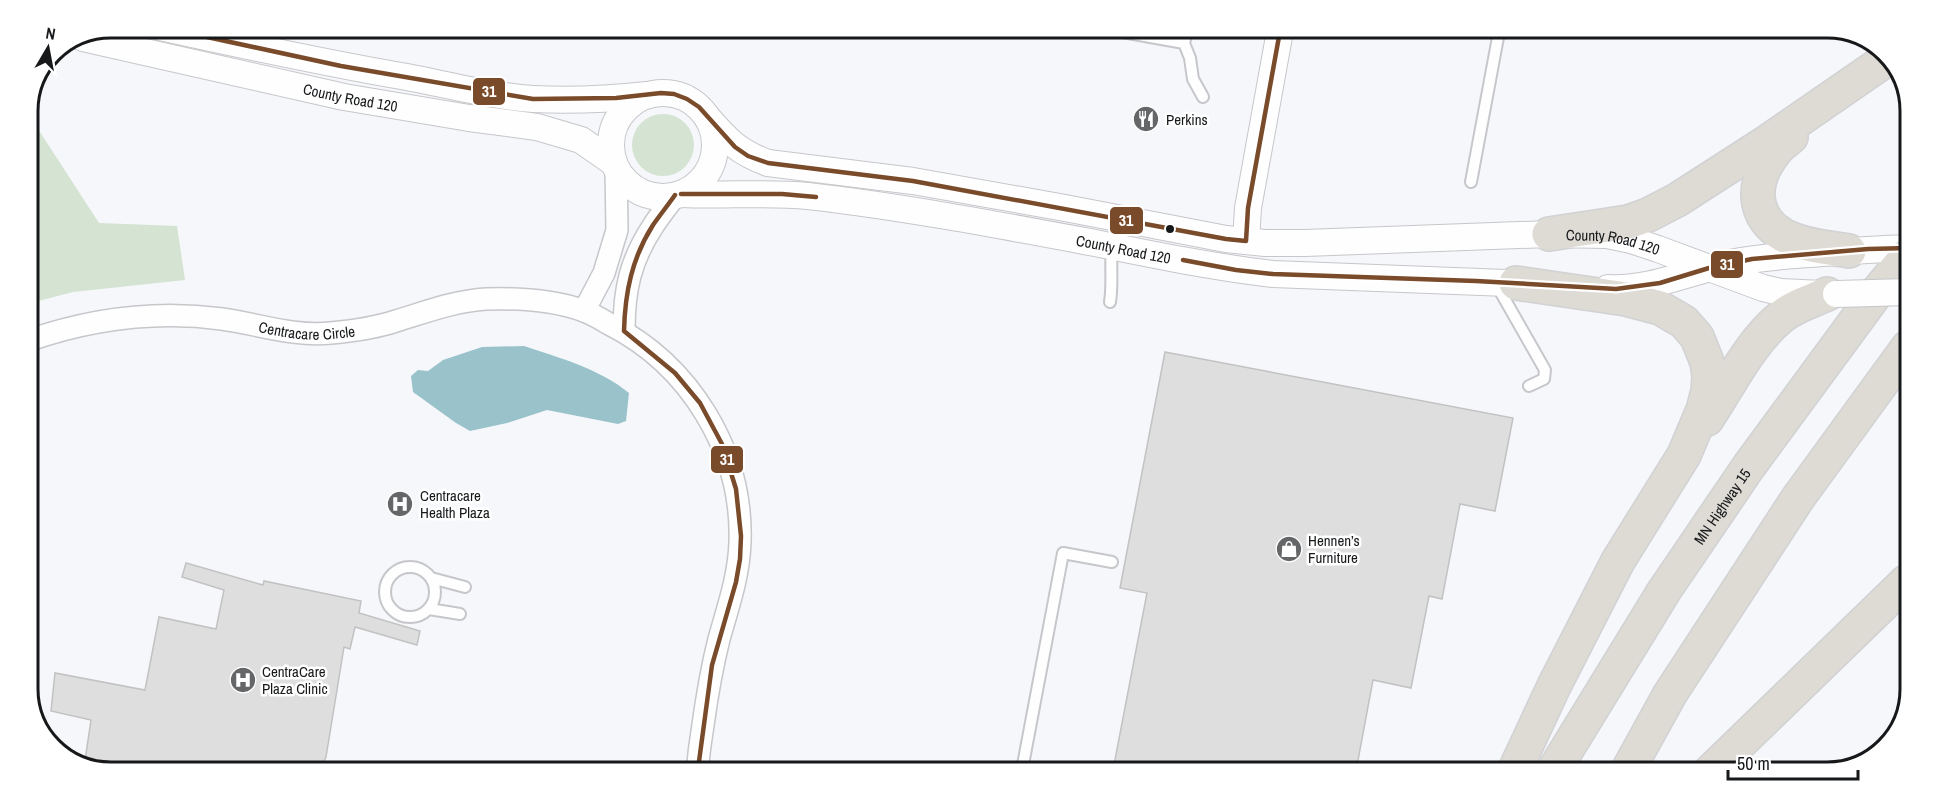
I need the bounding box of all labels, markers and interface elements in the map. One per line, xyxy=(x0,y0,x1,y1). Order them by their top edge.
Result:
north arrow xyxy=(18,18,78,78)
text: N xyxy=(44,22,57,45)
line badge: 31 xyxy=(472,77,506,106)
street label: County Road 120 xyxy=(301,78,399,116)
text: 31 xyxy=(482,80,497,102)
restaurant icon: Perkins xyxy=(1131,104,1161,134)
place label: Perkins xyxy=(1166,109,1208,130)
line badge: 31 xyxy=(1109,206,1144,235)
text: 31 xyxy=(1119,209,1134,231)
unlabelled marker xyxy=(1164,223,1176,235)
street label: County Road 120 xyxy=(1566,224,1663,260)
street label: County Road 120 xyxy=(1075,229,1173,268)
line badge: 31 xyxy=(1710,250,1744,279)
text: 31 xyxy=(1720,253,1735,275)
street label: Centracare Circle xyxy=(257,316,356,344)
line badge: 31 xyxy=(710,445,744,474)
text: 31 xyxy=(720,448,735,470)
street label: MN Highway 15 xyxy=(1688,464,1755,548)
place label: Centracare Health Plaza xyxy=(420,485,490,523)
hospital icon: Centracare Health Plaza xyxy=(385,489,415,519)
place label: Hennen’s Furniture xyxy=(1308,530,1360,568)
shop icon: Hennen’s Furniture xyxy=(1274,534,1304,564)
place label: CentraCare Plaza Clinic xyxy=(262,661,328,699)
hospital icon: CentraCare Plaza Clinic xyxy=(228,665,258,695)
scale bar xyxy=(1728,743,1858,781)
text: 50 m xyxy=(1737,751,1770,776)

